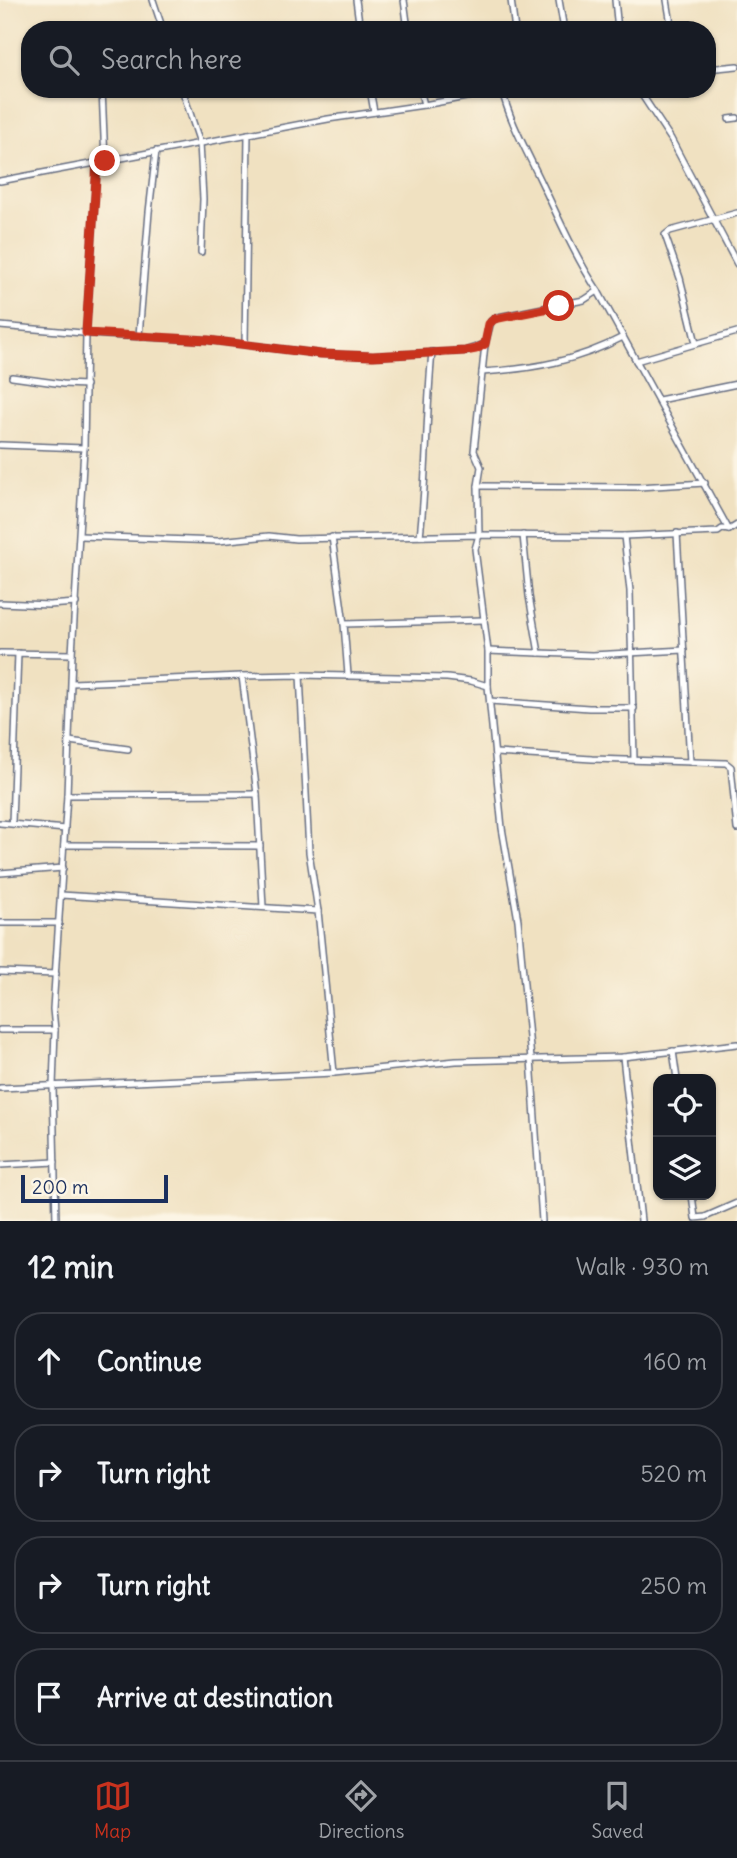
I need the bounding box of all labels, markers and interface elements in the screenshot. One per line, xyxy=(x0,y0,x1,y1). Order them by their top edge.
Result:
search box xyxy=(21,21,716,98)
icon: search xyxy=(45,41,83,79)
text: Search here xyxy=(101,43,242,76)
route end xyxy=(89,145,120,176)
route start xyxy=(543,290,574,321)
map controls xyxy=(653,1074,716,1200)
button: locate xyxy=(653,1074,716,1137)
button: layers xyxy=(653,1137,716,1200)
scale bar xyxy=(21,1172,168,1204)
text: 200 m xyxy=(32,1175,89,1199)
text: 12 min xyxy=(28,1248,114,1286)
text: Walk · 930 m xyxy=(576,1252,709,1281)
icon: ahead xyxy=(30,1342,68,1380)
text: Continue xyxy=(97,1345,202,1378)
text: 160 m xyxy=(644,1347,707,1376)
icon: right xyxy=(30,1454,68,1492)
text: Turn right xyxy=(97,1457,210,1490)
text: 520 m xyxy=(640,1459,707,1488)
icon: right xyxy=(30,1566,68,1604)
text: Turn right xyxy=(97,1569,210,1602)
text: 250 m xyxy=(640,1571,707,1600)
icon: arrive xyxy=(30,1678,68,1716)
text: Arrive at destination xyxy=(97,1681,333,1714)
tab: Map xyxy=(94,1777,132,1843)
tab: Directions xyxy=(319,1777,404,1843)
tab: Saved xyxy=(591,1777,643,1843)

